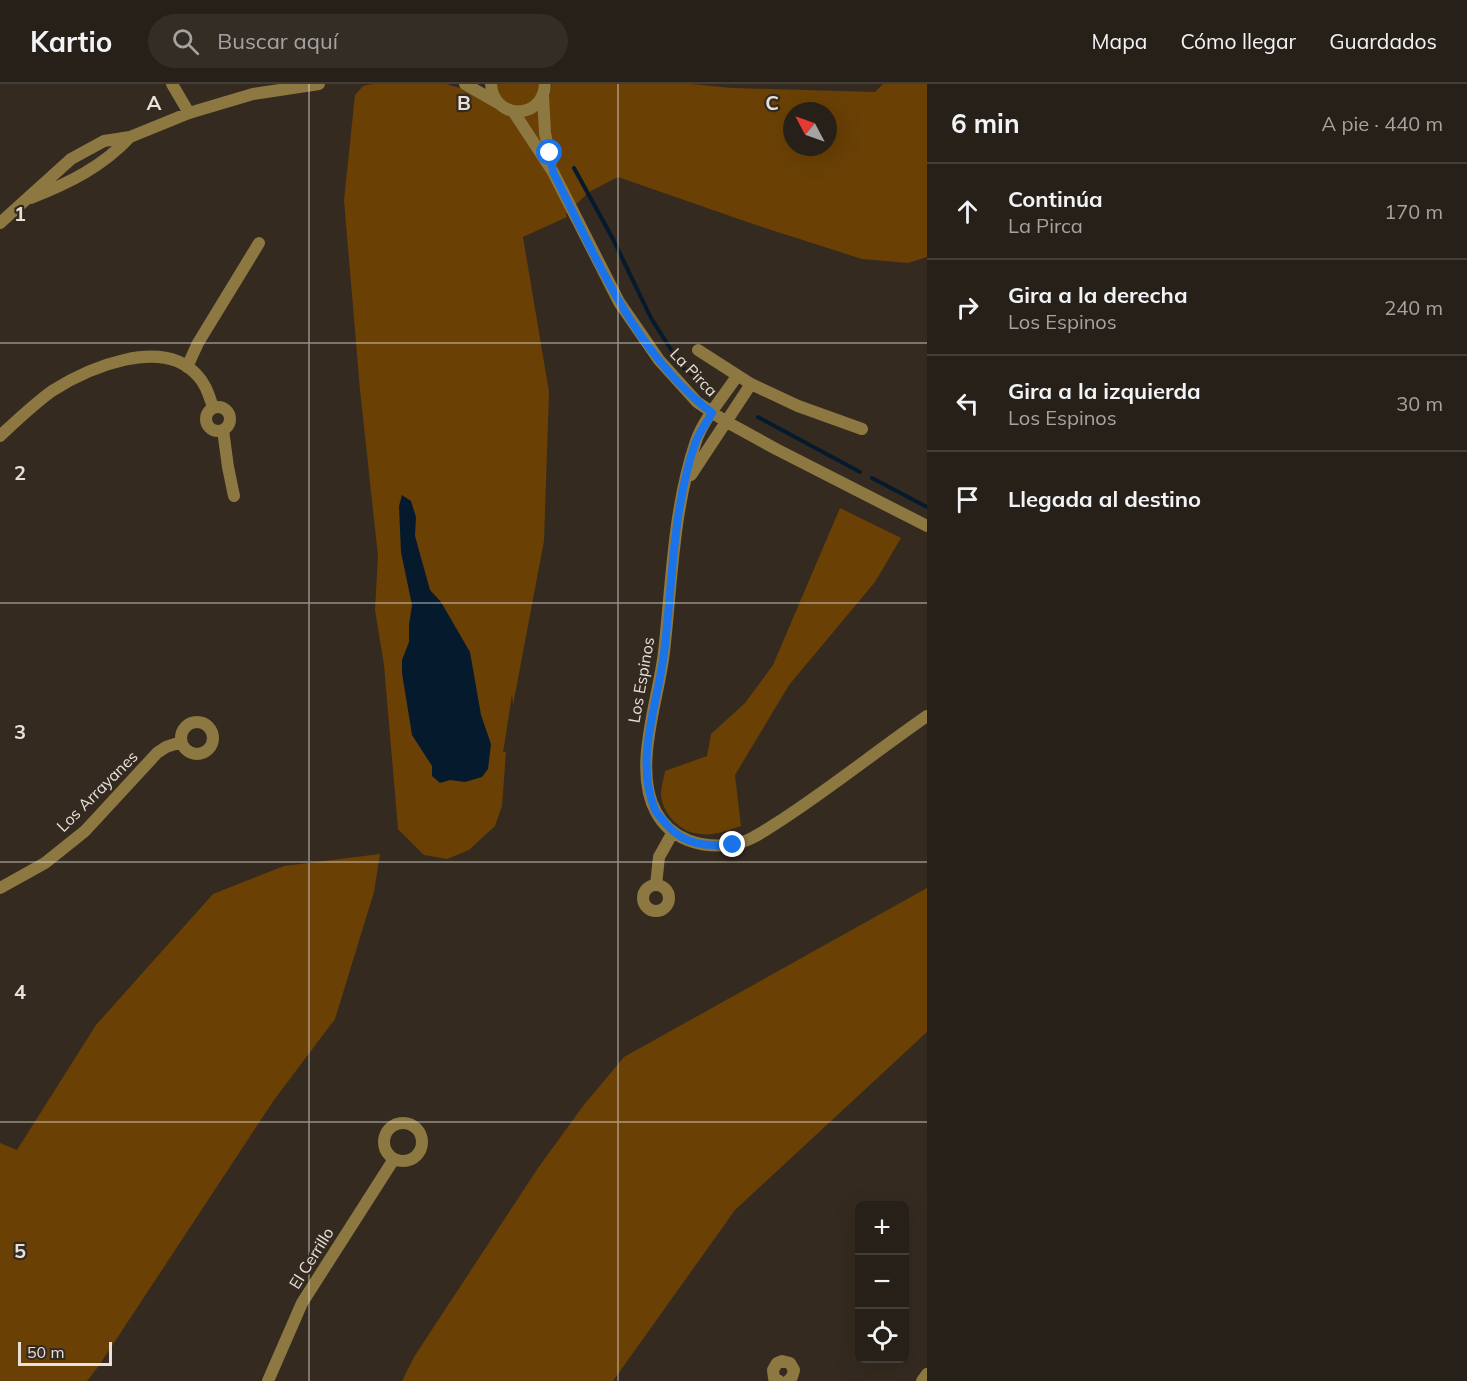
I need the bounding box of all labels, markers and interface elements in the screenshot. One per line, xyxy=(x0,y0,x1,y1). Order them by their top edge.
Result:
search box xyxy=(148,14,568,68)
text: Kartio xyxy=(30,24,112,59)
icon: search xyxy=(169,25,202,58)
text: Buscar aquí xyxy=(217,27,338,55)
text: Mapa xyxy=(1092,28,1147,54)
text: Cómo llegar xyxy=(1180,28,1296,54)
text: Guardados xyxy=(1329,28,1437,54)
text: A xyxy=(147,90,162,115)
text: B xyxy=(457,90,471,115)
text: C xyxy=(765,90,779,115)
north arrow xyxy=(783,102,837,156)
text: 6 min xyxy=(951,107,1020,140)
text: A pie · 440 m xyxy=(1322,111,1443,136)
route start xyxy=(536,139,562,165)
text: Continúa xyxy=(1008,185,1103,213)
icon: ahead xyxy=(951,195,984,228)
text: 170 m xyxy=(1384,199,1443,224)
text: 1 xyxy=(14,201,26,226)
text: La Pirca xyxy=(1008,213,1083,238)
text: Gira a la derecha xyxy=(1008,281,1188,309)
icon: right xyxy=(951,291,984,324)
text: 240 m xyxy=(1384,295,1443,320)
text: Los Espinos xyxy=(1008,309,1117,334)
street label: La Pirca xyxy=(666,344,722,400)
text: Gira a la izquierda xyxy=(1008,377,1201,405)
icon: left xyxy=(951,387,984,420)
text: 30 m xyxy=(1396,391,1443,416)
text: Los Espinos xyxy=(1008,405,1117,430)
text: 2 xyxy=(14,460,26,485)
icon: arrive xyxy=(951,483,984,516)
text: Llegada al destino xyxy=(1008,485,1201,513)
street label: Los Espinos xyxy=(624,635,658,725)
text: 3 xyxy=(14,719,26,744)
street label: Los Arrayanes xyxy=(52,746,142,836)
route end xyxy=(719,831,745,857)
text: 4 xyxy=(14,979,26,1004)
map controls xyxy=(855,1201,909,1363)
button: + xyxy=(855,1201,909,1255)
street label: El Cerrillo xyxy=(284,1224,338,1292)
text: 5 xyxy=(14,1238,26,1263)
button: − xyxy=(855,1255,909,1309)
button: locate xyxy=(855,1309,909,1363)
scale bar xyxy=(18,1339,112,1366)
text: 50 m xyxy=(27,1342,64,1362)

